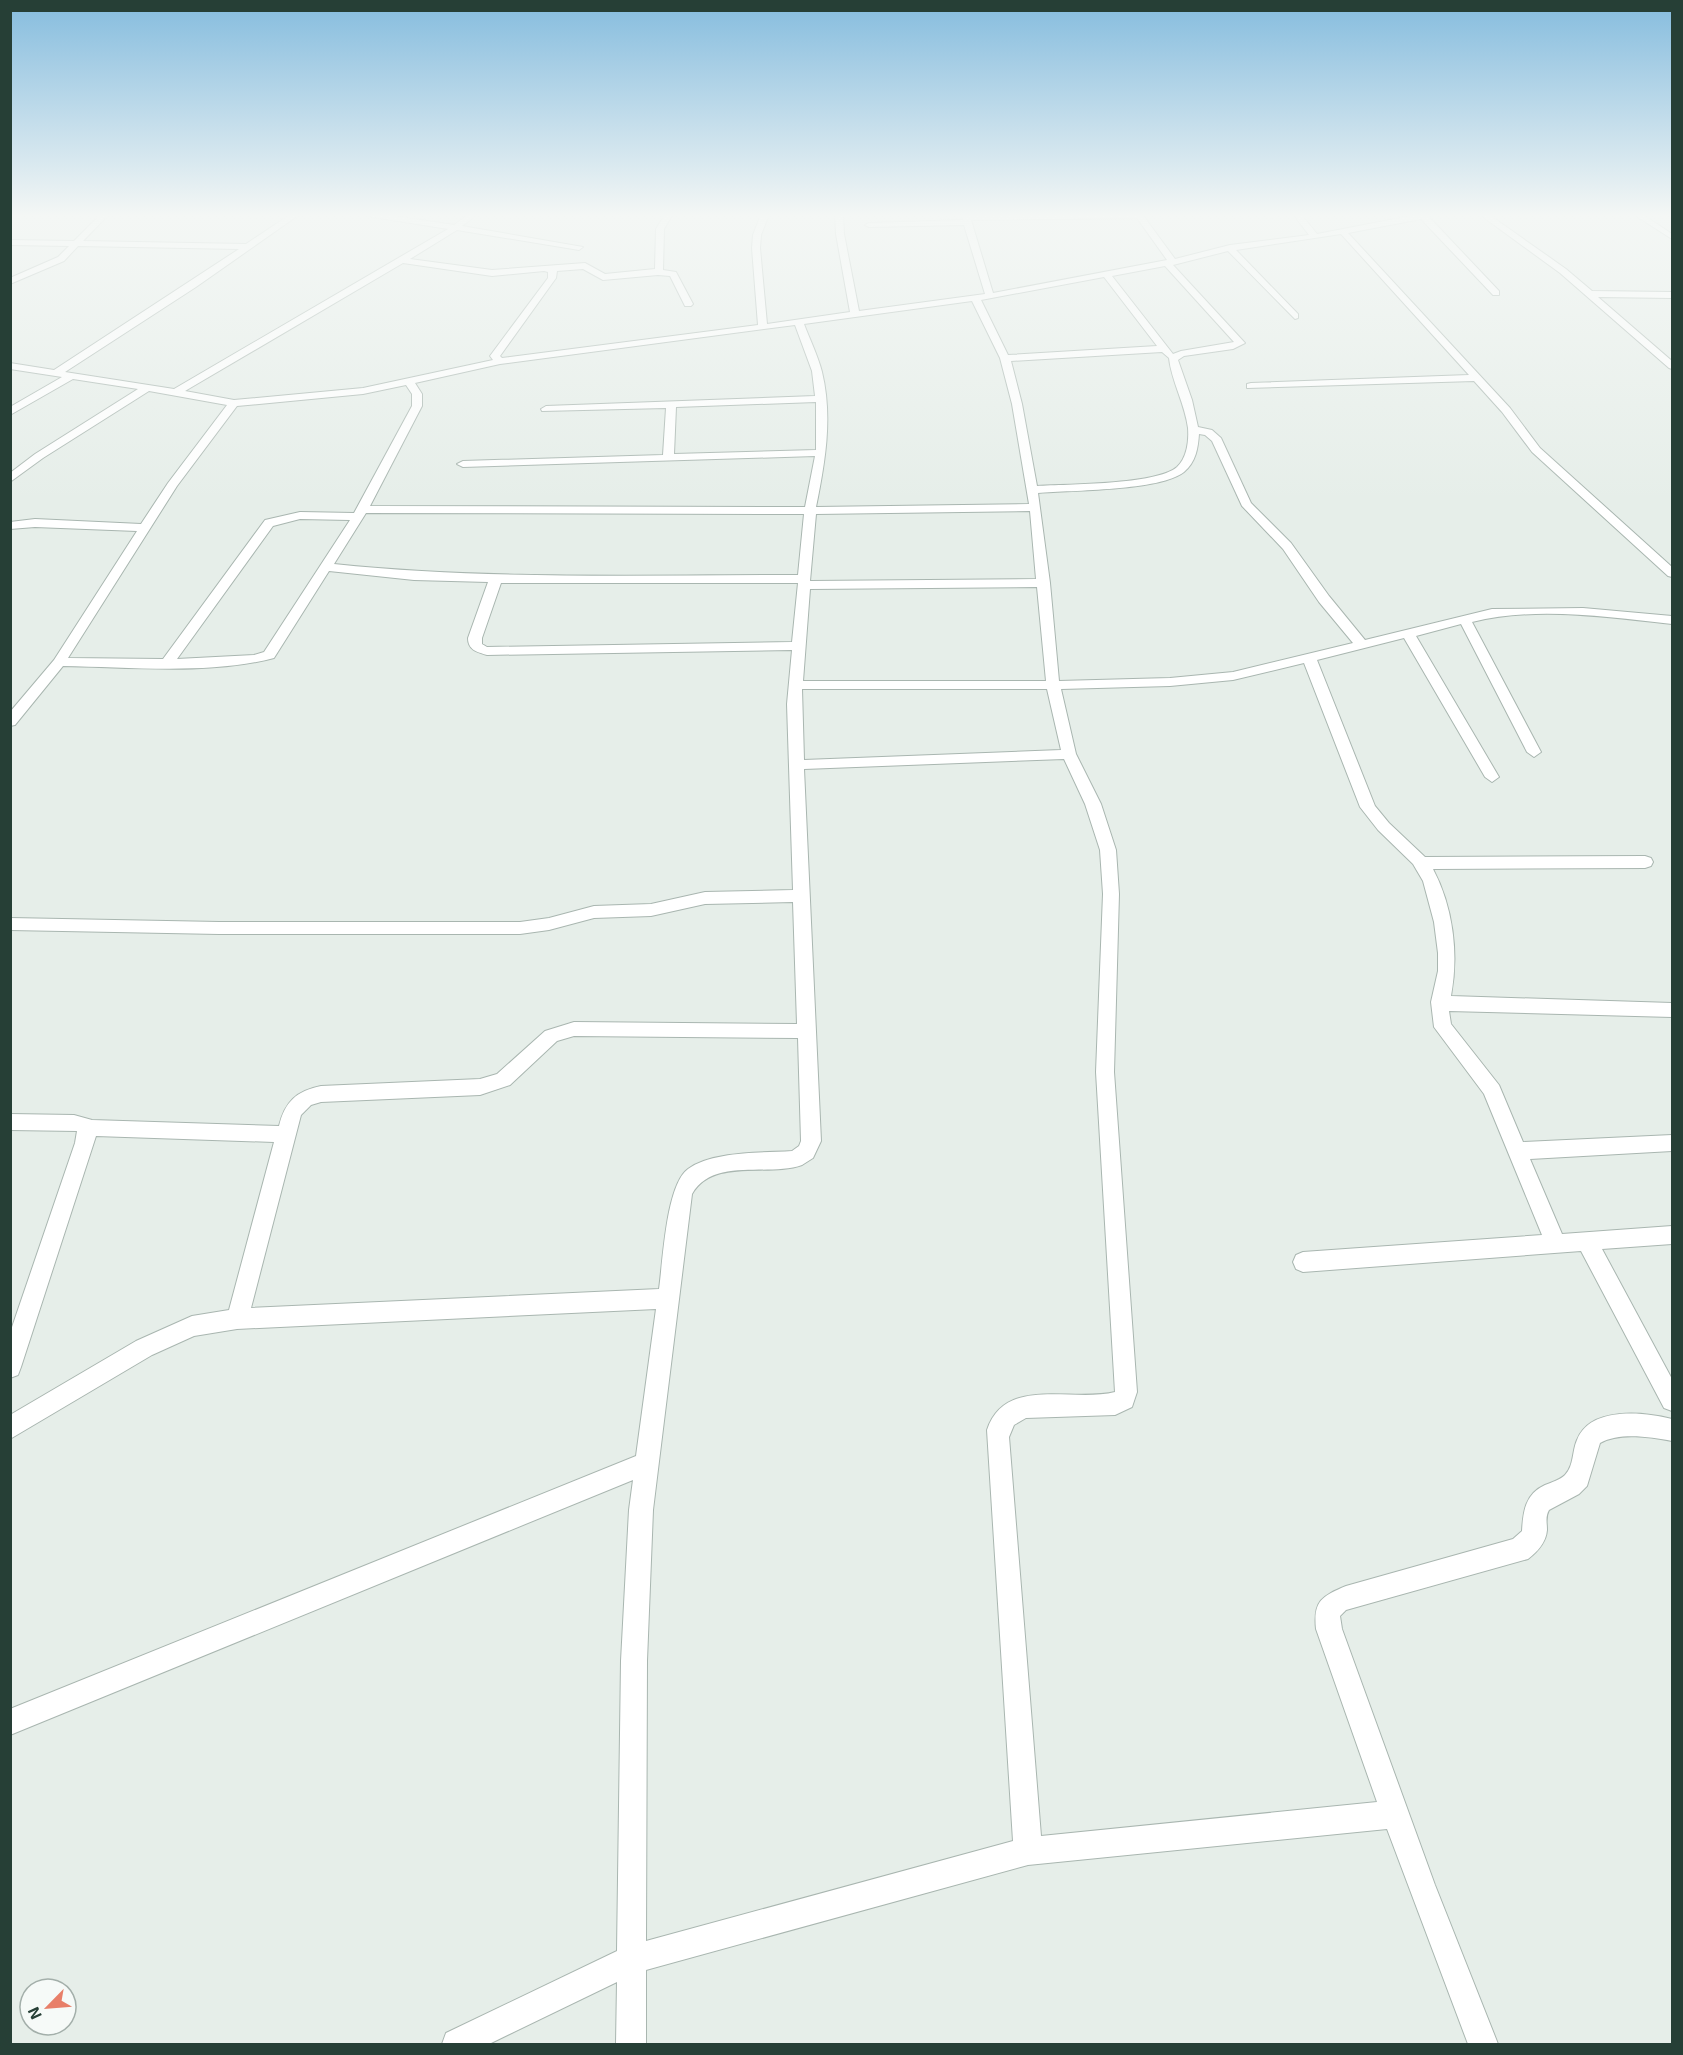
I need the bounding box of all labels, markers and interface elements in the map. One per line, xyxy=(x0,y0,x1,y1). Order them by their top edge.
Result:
north arrow xyxy=(18,1977,78,2037)
text: N xyxy=(23,2004,45,2023)

